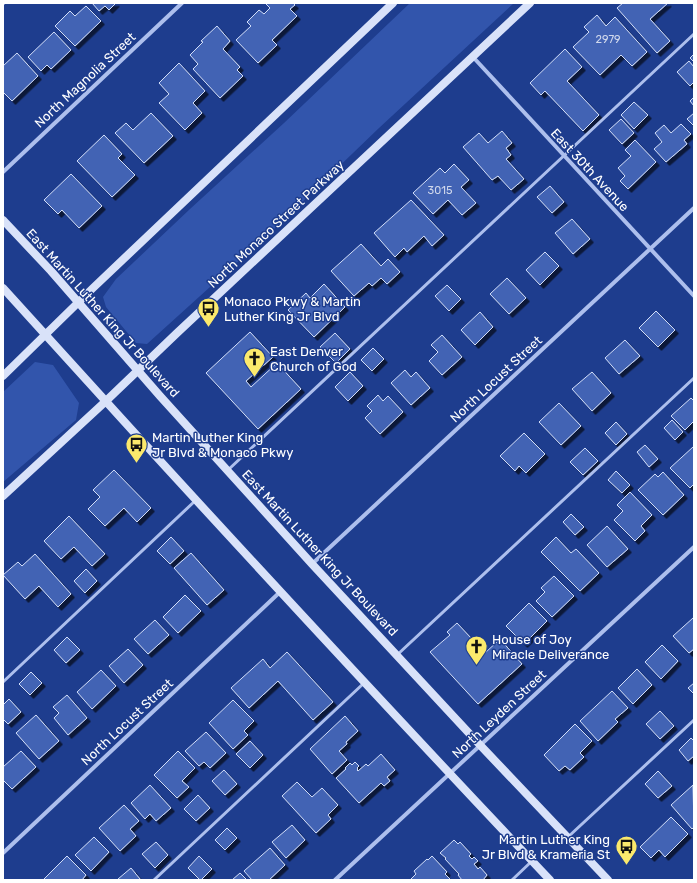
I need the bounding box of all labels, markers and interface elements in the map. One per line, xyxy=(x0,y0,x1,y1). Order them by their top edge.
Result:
street label: North Magnolia Street xyxy=(31,29,139,131)
house number: 2979 xyxy=(595,33,621,46)
street label: East 30th Avenue xyxy=(548,126,632,214)
street label: North Monaco Street Parkway xyxy=(205,157,347,291)
house number: 3015 xyxy=(428,184,453,197)
street label: East Martin Luther King Jr Boulevard xyxy=(23,226,183,401)
place label: Monaco Pkwy & Martin Luther King Jr Blvd xyxy=(224,294,361,325)
bus stop icon: Monaco Pkwy & Martin Luther King Jr Blvd xyxy=(196,295,222,328)
street label: North Locust Street xyxy=(447,333,545,425)
place label: East Denver Church of God xyxy=(270,344,357,374)
church icon: East Denver Church of God xyxy=(241,345,267,378)
place label: Martin Luther King Jr Blvd & Monaco Pkwy xyxy=(152,430,293,460)
bus stop icon: Martin Luther King Jr Blvd & Monaco Pkwy xyxy=(124,431,150,464)
street label: East Martin Luther King Jr Boulevard xyxy=(238,467,401,640)
place label: House of Joy Miracle Deliverance xyxy=(492,632,609,662)
church icon: House of Joy Miracle Deliverance xyxy=(463,633,489,666)
street label: North Leyden Street xyxy=(449,667,549,761)
street label: North Locust Street xyxy=(78,676,176,768)
place label: Martin Luther King Jr Blvd & Krameria St xyxy=(482,832,610,862)
bus stop icon: Martin Luther King Jr Blvd & Krameria St xyxy=(613,833,639,866)

